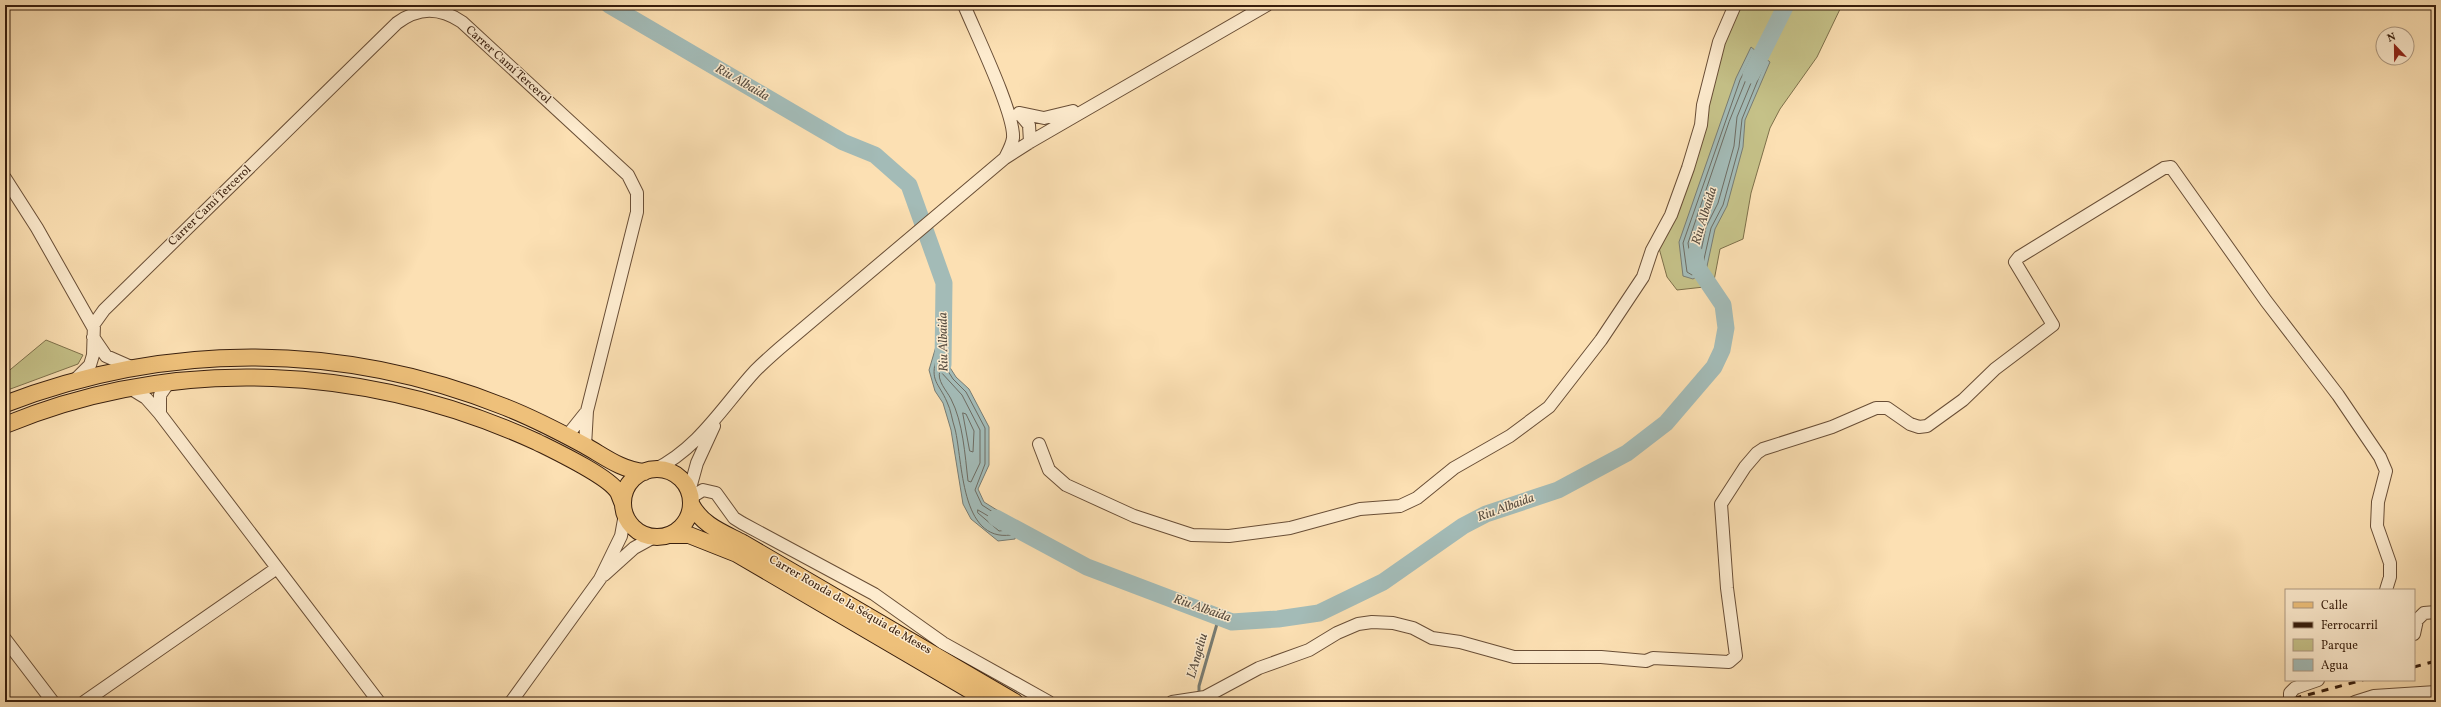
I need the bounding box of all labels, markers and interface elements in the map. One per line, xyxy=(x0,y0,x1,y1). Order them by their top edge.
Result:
street label: Carrer Camí Tercerol xyxy=(462,22,554,108)
north arrow xyxy=(2375,26,2415,66)
text: N xyxy=(2385,30,2398,47)
water label: Riu Albaida xyxy=(712,60,772,106)
street label: Carrer Camí Tercerol xyxy=(165,162,255,250)
water label: Riu Albaida xyxy=(1688,185,1722,247)
water label: Riu Albaida xyxy=(934,312,954,372)
water label: Riu Albaida xyxy=(1475,489,1537,527)
street label: Carrer Ronda de la Séquia de Meses xyxy=(766,552,934,658)
legend xyxy=(2285,589,2415,681)
water label: Riu Albaida xyxy=(1171,591,1233,627)
text: Calle xyxy=(2321,598,2348,614)
text: Ferrocarril xyxy=(2321,618,2378,634)
water label: L'Angeliu xyxy=(1183,631,1213,681)
text: Parque xyxy=(2321,638,2358,654)
text: Agua xyxy=(2321,658,2348,674)

